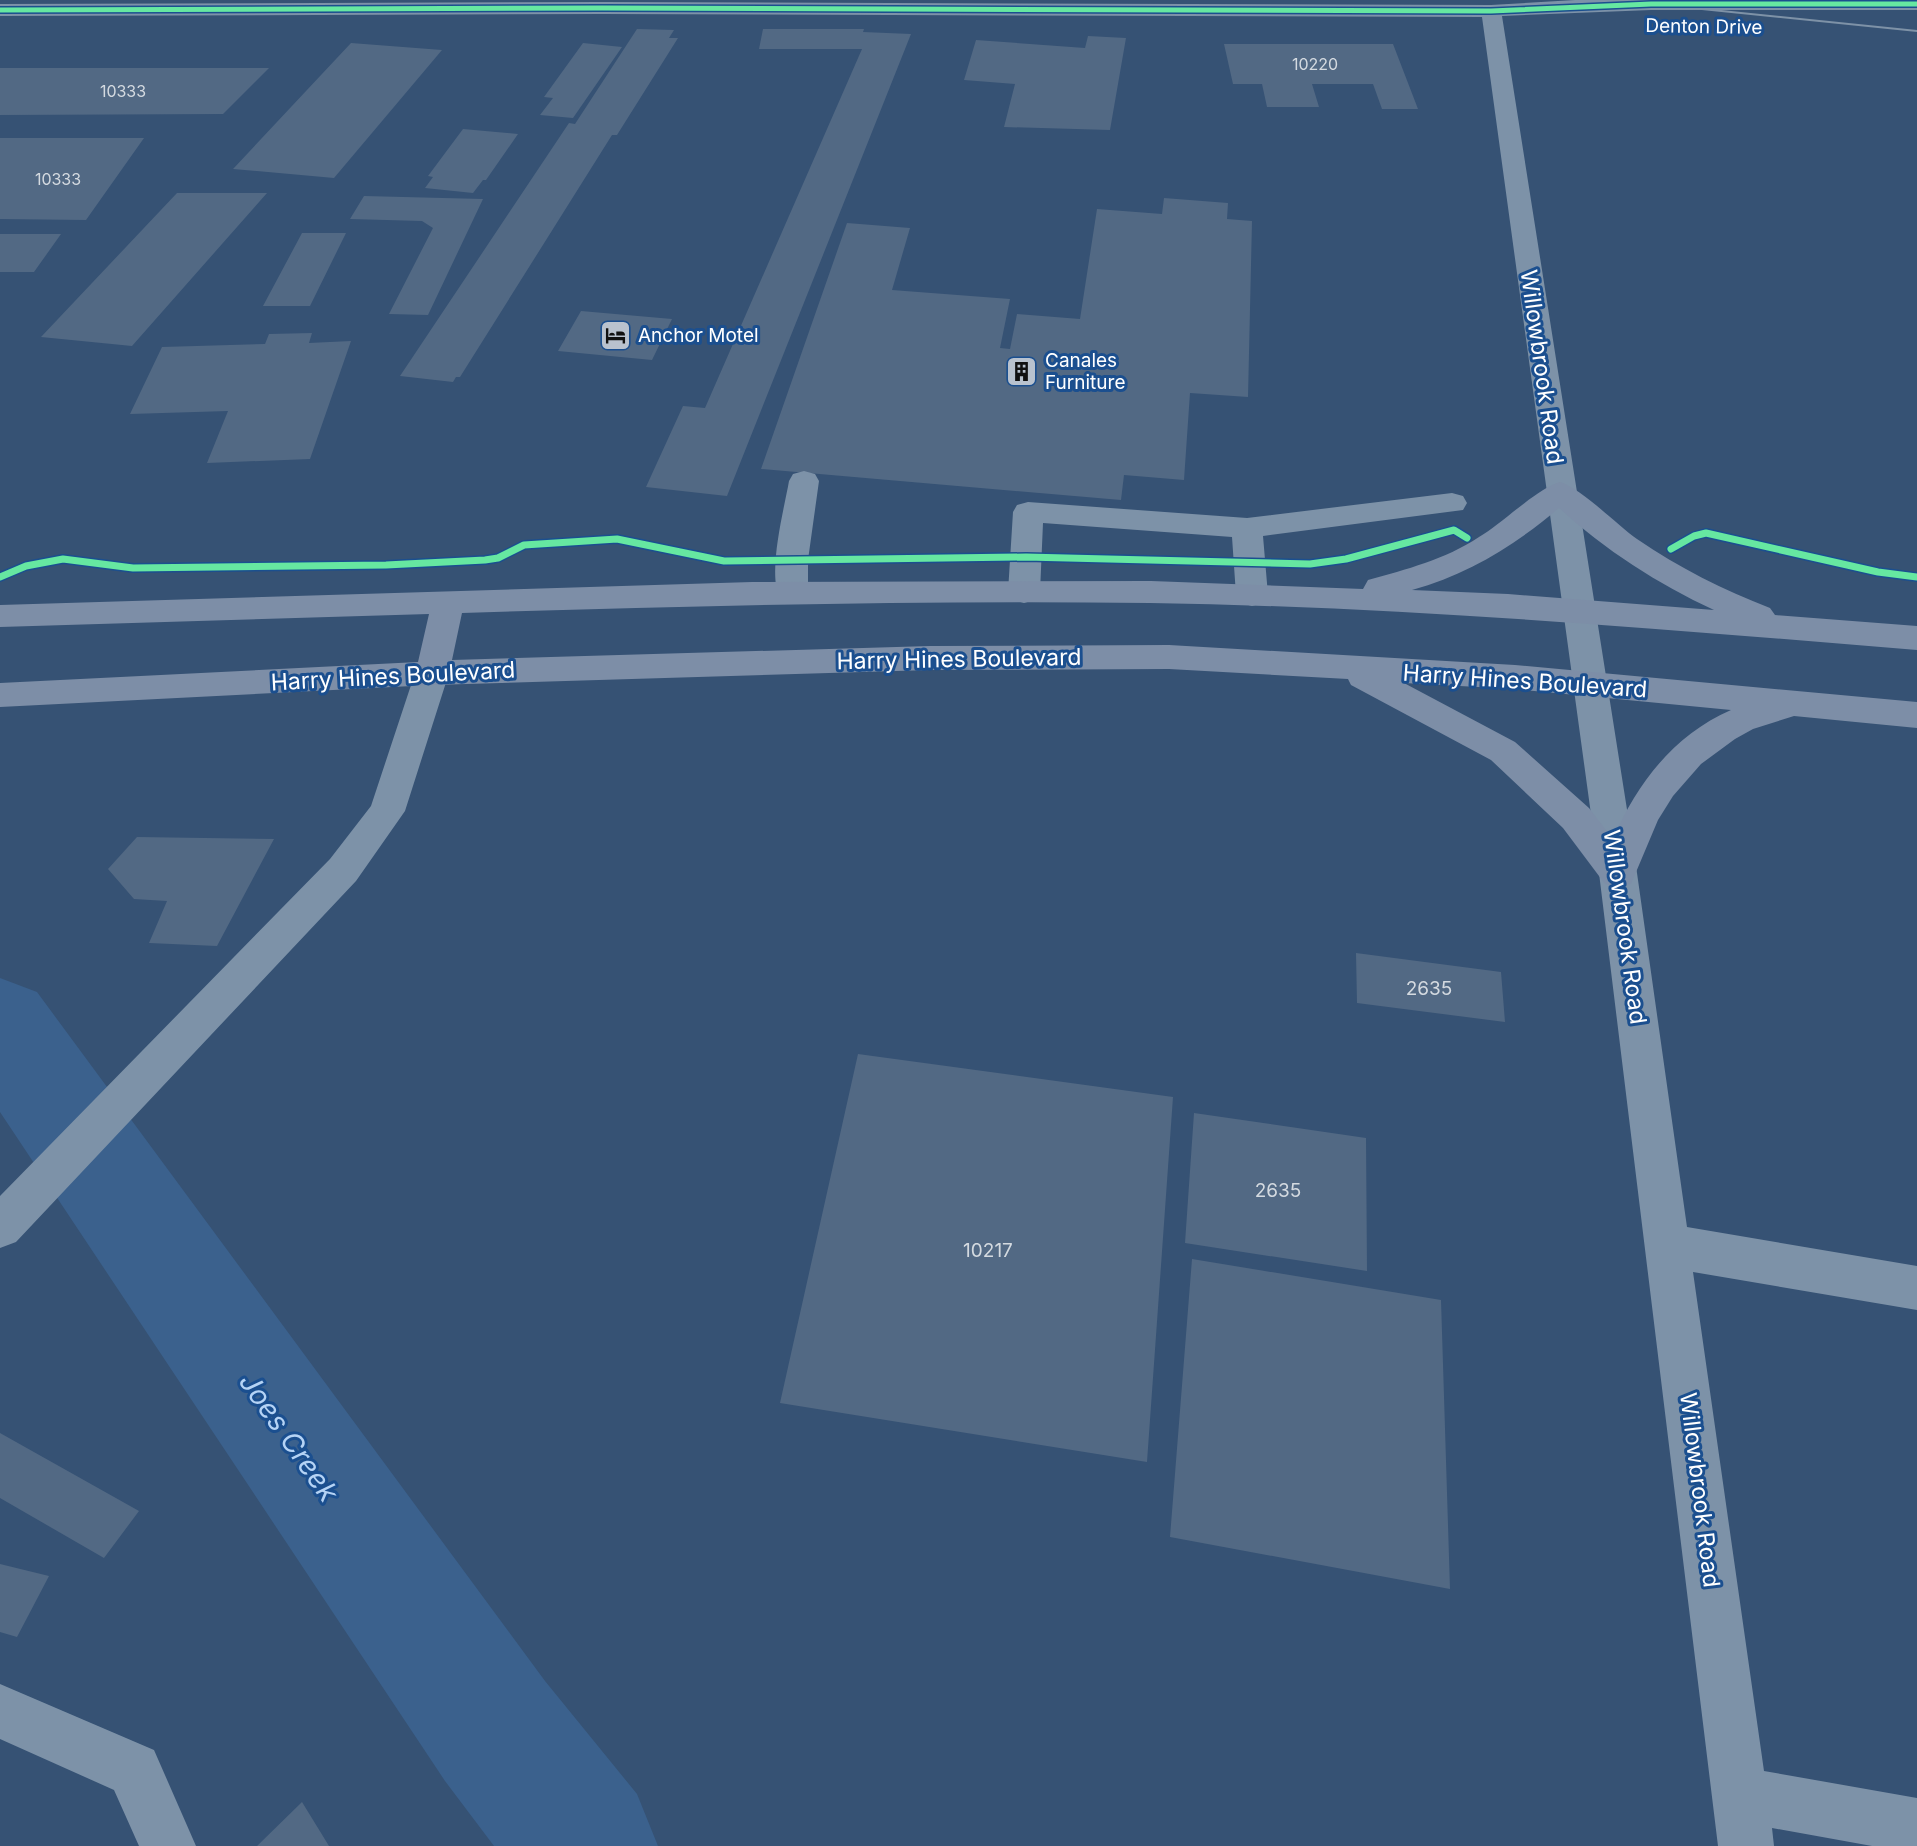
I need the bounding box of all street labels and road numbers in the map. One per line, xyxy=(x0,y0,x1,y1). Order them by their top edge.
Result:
street label: Denton Drive xyxy=(1645,14,1763,39)
street label: Willowbrook Road xyxy=(1514,268,1570,466)
street label: Harry Hines Boulevard xyxy=(836,643,1082,675)
street label: Harry Hines Boulevard xyxy=(270,656,516,696)
street label: Harry Hines Boulevard xyxy=(1402,658,1648,704)
street label: Willowbrook Road xyxy=(1597,828,1653,1026)
street label: Willowbrook Road xyxy=(1674,1391,1726,1589)

